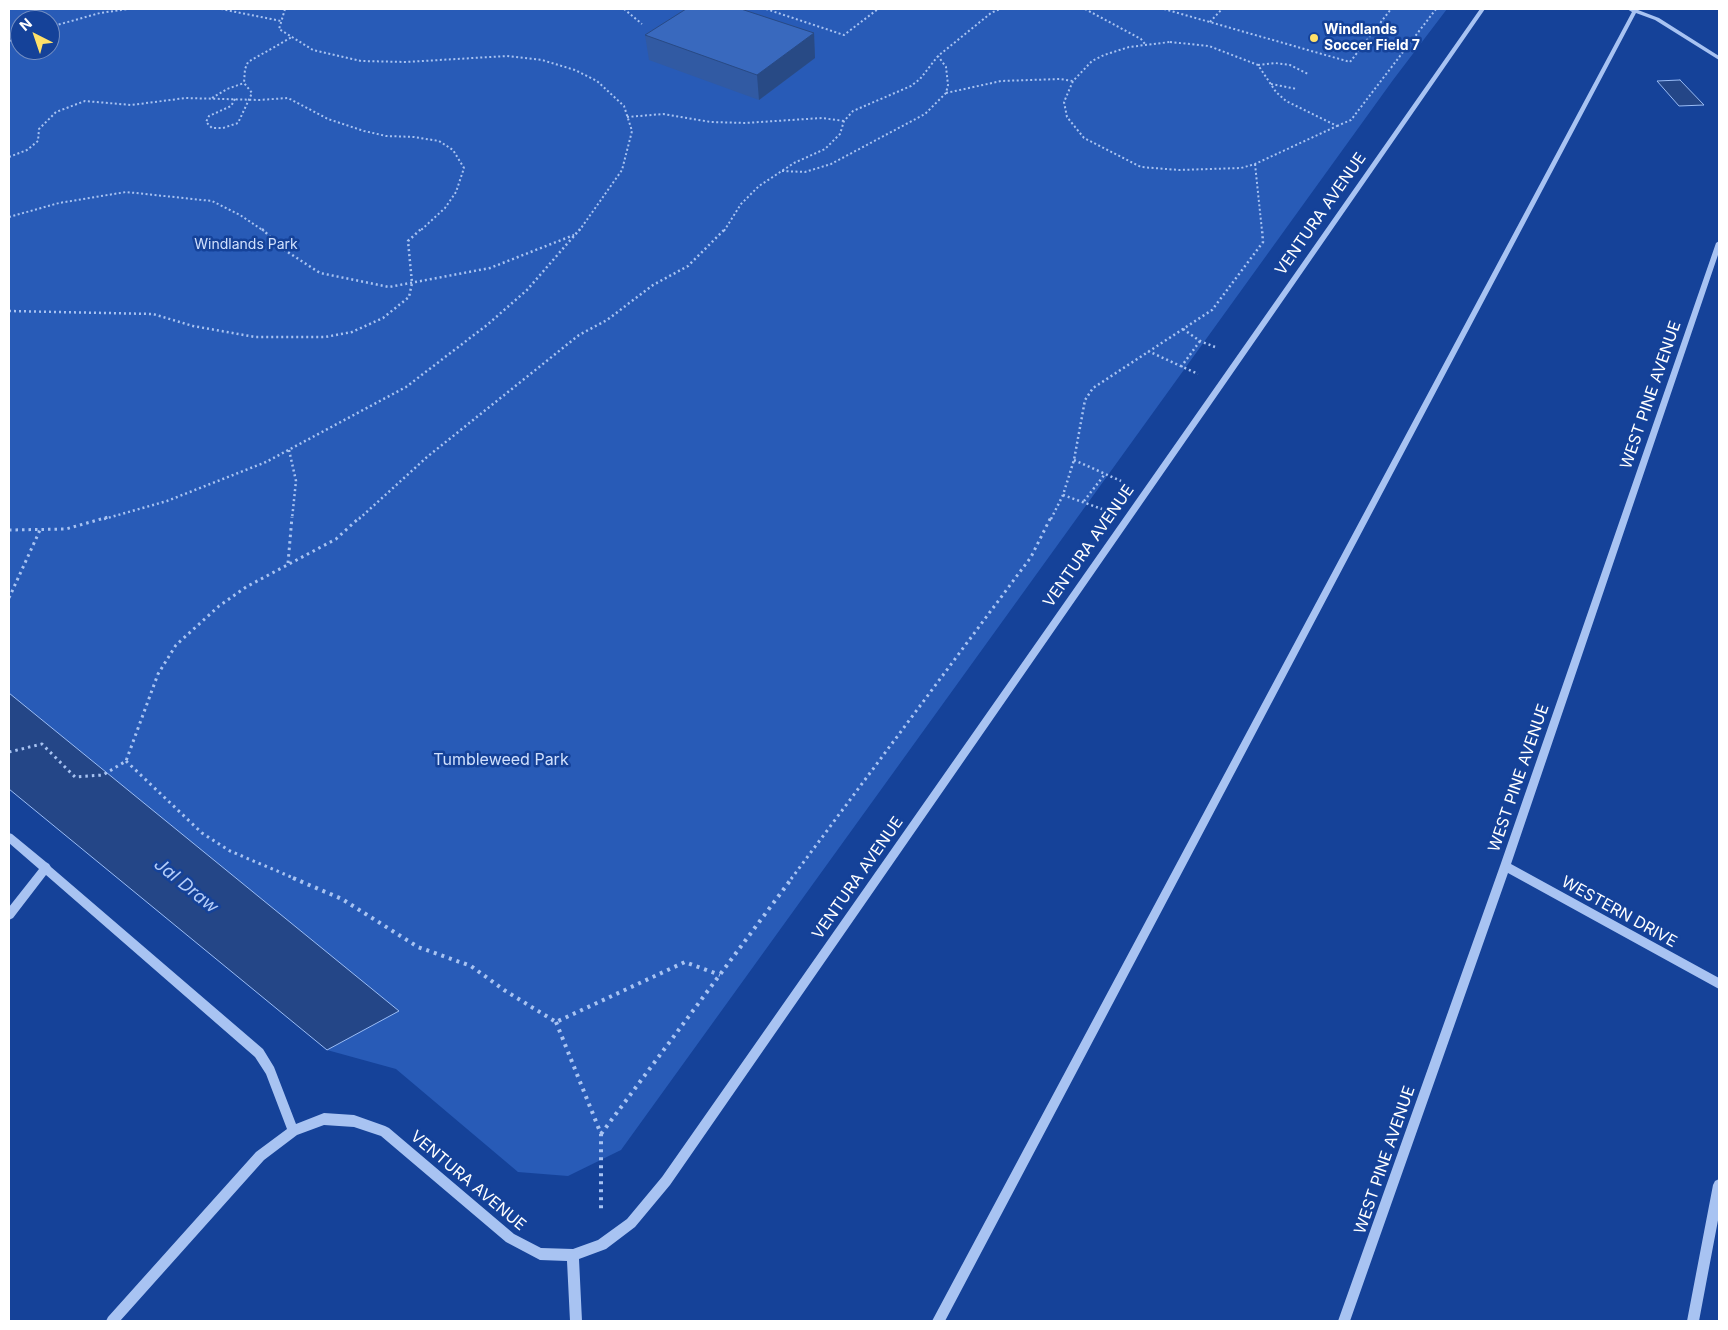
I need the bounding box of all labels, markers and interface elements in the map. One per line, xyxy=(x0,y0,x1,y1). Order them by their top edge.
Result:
north arrow xyxy=(10,10,60,60)
text: N xyxy=(16,14,35,34)
place label: Windlands Soccer Field 7 xyxy=(1324,22,1420,54)
marker: Windlands Soccer Field 7 xyxy=(1308,32,1320,44)
street label: VENTURA AVENUE xyxy=(1272,149,1370,279)
park label: Windlands Park xyxy=(194,237,298,253)
street label: WEST PINE AVENUE xyxy=(1617,318,1685,472)
street label: VENTURA AVENUE xyxy=(1040,481,1138,611)
street label: WEST PINE AVENUE xyxy=(1485,701,1553,855)
park label: Tumbleweed Park xyxy=(433,750,569,770)
street label: VENTURA AVENUE xyxy=(809,813,907,943)
water label: Jal Draw xyxy=(150,854,222,918)
street label: WESTERN DRIVE xyxy=(1558,872,1680,952)
street label: WEST PINE AVENUE xyxy=(1351,1083,1419,1237)
street label: VENTURA AVENUE xyxy=(406,1127,530,1235)

